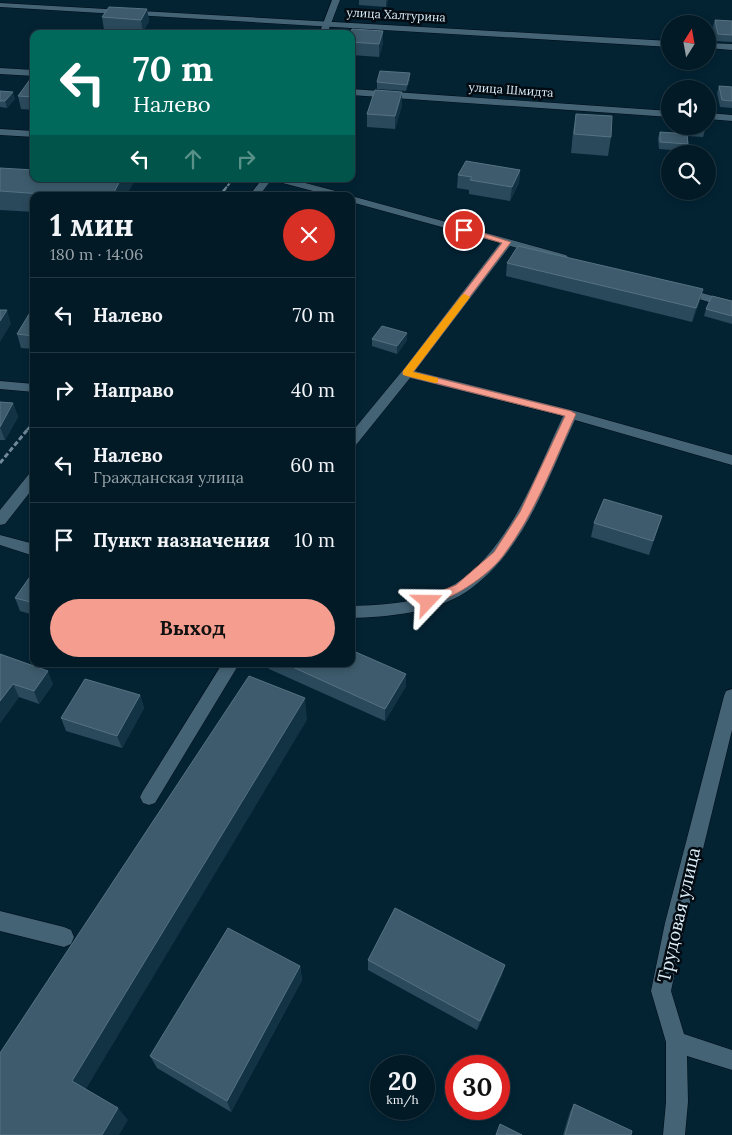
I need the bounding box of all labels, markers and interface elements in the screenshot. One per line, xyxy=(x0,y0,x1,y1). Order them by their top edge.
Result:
street label: улица Халтурина xyxy=(346,4,446,25)
north arrow xyxy=(661,15,716,70)
map controls xyxy=(661,15,716,200)
text: 70 m xyxy=(133,46,213,91)
icon: left xyxy=(50,50,115,115)
street label: улица Шмидта xyxy=(468,79,554,100)
button: sound xyxy=(661,80,716,135)
text: Налево xyxy=(133,90,211,118)
icon: left xyxy=(126,145,154,173)
icon: ahead xyxy=(179,145,207,173)
icon: right xyxy=(232,145,260,173)
button: search xyxy=(661,145,716,200)
text: 1 мин xyxy=(50,206,134,244)
button: close xyxy=(283,209,335,261)
pin xyxy=(443,209,485,251)
icon: arrive xyxy=(450,216,478,244)
text: 180 m · 14:06 xyxy=(50,244,143,264)
icon: left xyxy=(50,301,78,329)
text: Налево xyxy=(93,303,163,327)
text: 70 m xyxy=(292,303,335,327)
icon: right xyxy=(50,376,78,404)
text: Направо xyxy=(93,378,174,402)
text: 40 m xyxy=(291,378,335,402)
text: Налево xyxy=(93,443,163,467)
icon: left xyxy=(50,451,78,479)
text: 60 m xyxy=(290,453,335,477)
text: Гражданская улица xyxy=(93,467,244,487)
icon: arrive xyxy=(50,526,78,554)
text: Пункт назначения xyxy=(93,528,270,552)
text: 10 m xyxy=(294,528,335,552)
position arrow xyxy=(401,575,453,627)
button: Выход xyxy=(50,599,335,657)
street label: Трудовая улица xyxy=(652,845,705,985)
speed limit sign: 30 xyxy=(445,1055,510,1120)
text: 20 xyxy=(388,1065,417,1097)
text: km/h xyxy=(386,1092,419,1107)

